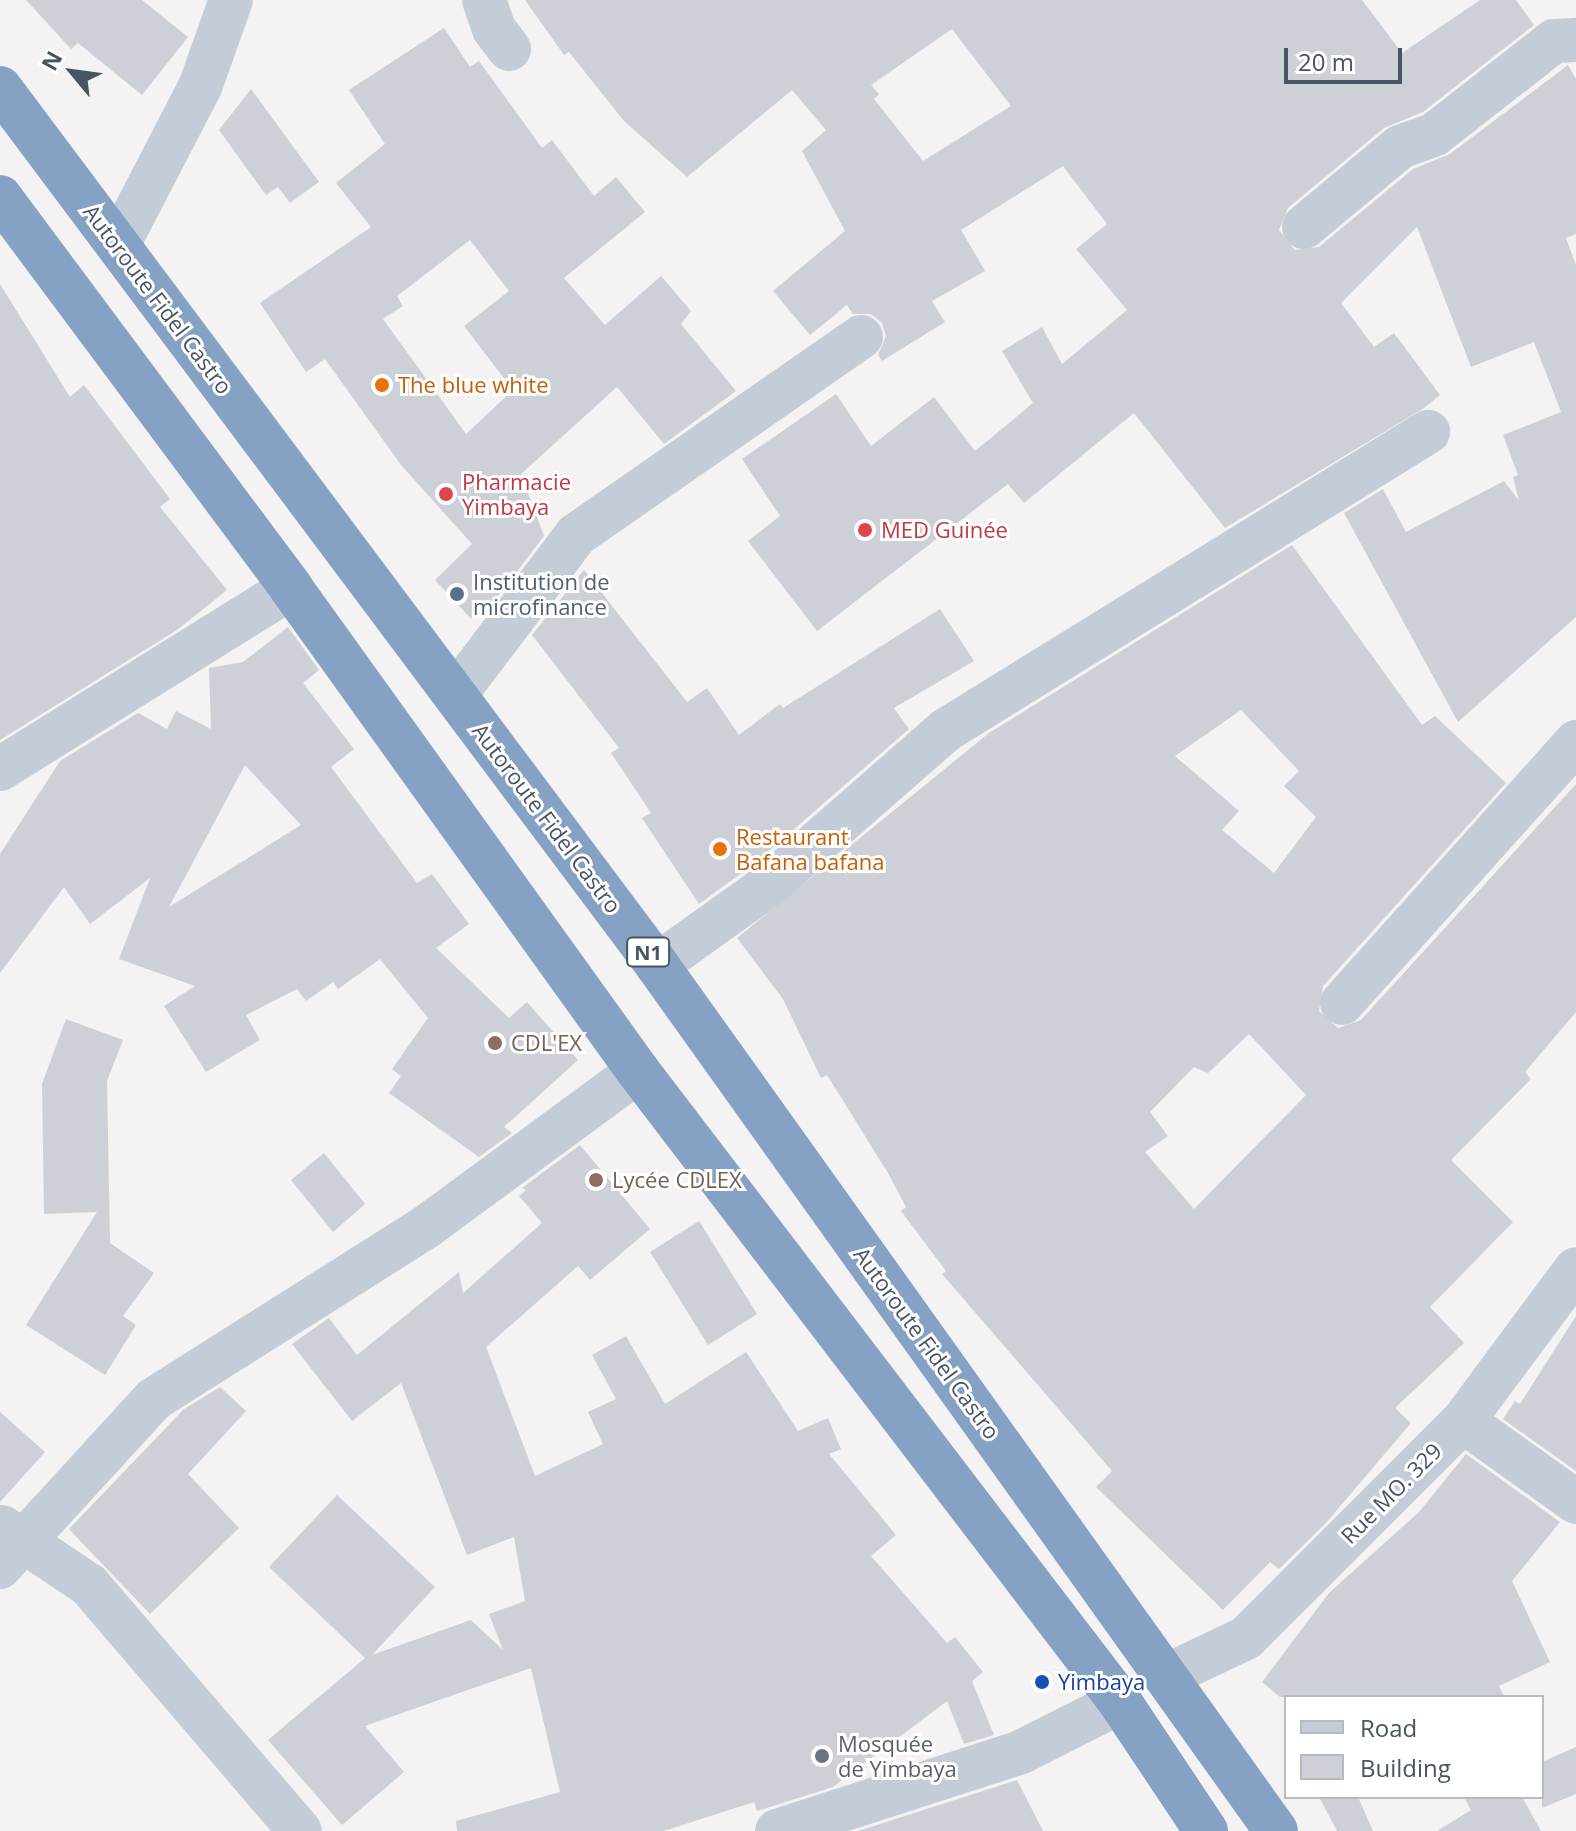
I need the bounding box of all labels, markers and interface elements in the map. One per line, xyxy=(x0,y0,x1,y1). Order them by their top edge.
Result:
north arrow xyxy=(32,32,112,112)
scale bar xyxy=(1288,32,1406,82)
text: N xyxy=(34,45,68,75)
text: 20 m xyxy=(1298,45,1354,78)
street label: Autoroute Fidel Castro xyxy=(78,199,238,399)
place label: The blue white xyxy=(398,372,549,398)
marker: The blue white xyxy=(373,376,391,394)
place label: Pharmacie Yimbaya xyxy=(462,468,571,520)
marker: Pharmacie Yimbaya xyxy=(437,485,455,503)
place label: MED Guinée xyxy=(881,517,1008,543)
marker: MED Guinée xyxy=(856,521,874,539)
place label: Institution de microfinance xyxy=(473,568,610,620)
marker: Institution de microfinance xyxy=(448,585,466,603)
street label: Autoroute Fidel Castro xyxy=(467,718,627,918)
place label: Restaurant Bafana bafana xyxy=(736,823,885,874)
marker: Restaurant Bafana bafana xyxy=(711,840,729,858)
road number: N1 xyxy=(626,936,670,968)
place label: CDL'EX xyxy=(511,1030,582,1056)
marker: CDL'EX xyxy=(486,1034,504,1052)
place label: Lycée CDLEX xyxy=(612,1167,742,1193)
marker: Lycée CDLEX xyxy=(587,1171,605,1189)
street label: Autoroute Fidel Castro xyxy=(849,1242,1005,1444)
street label: Rue MO. 329 xyxy=(1335,1437,1447,1549)
place label: Yimbaya xyxy=(1058,1669,1145,1695)
marker: Yimbaya xyxy=(1033,1673,1051,1691)
legend xyxy=(1284,1695,1544,1799)
text: Road xyxy=(1360,1711,1417,1744)
place label: Mosquée de Yimbaya xyxy=(838,1730,957,1782)
marker: Mosquée de Yimbaya xyxy=(813,1747,831,1765)
text: Building xyxy=(1360,1751,1451,1784)

